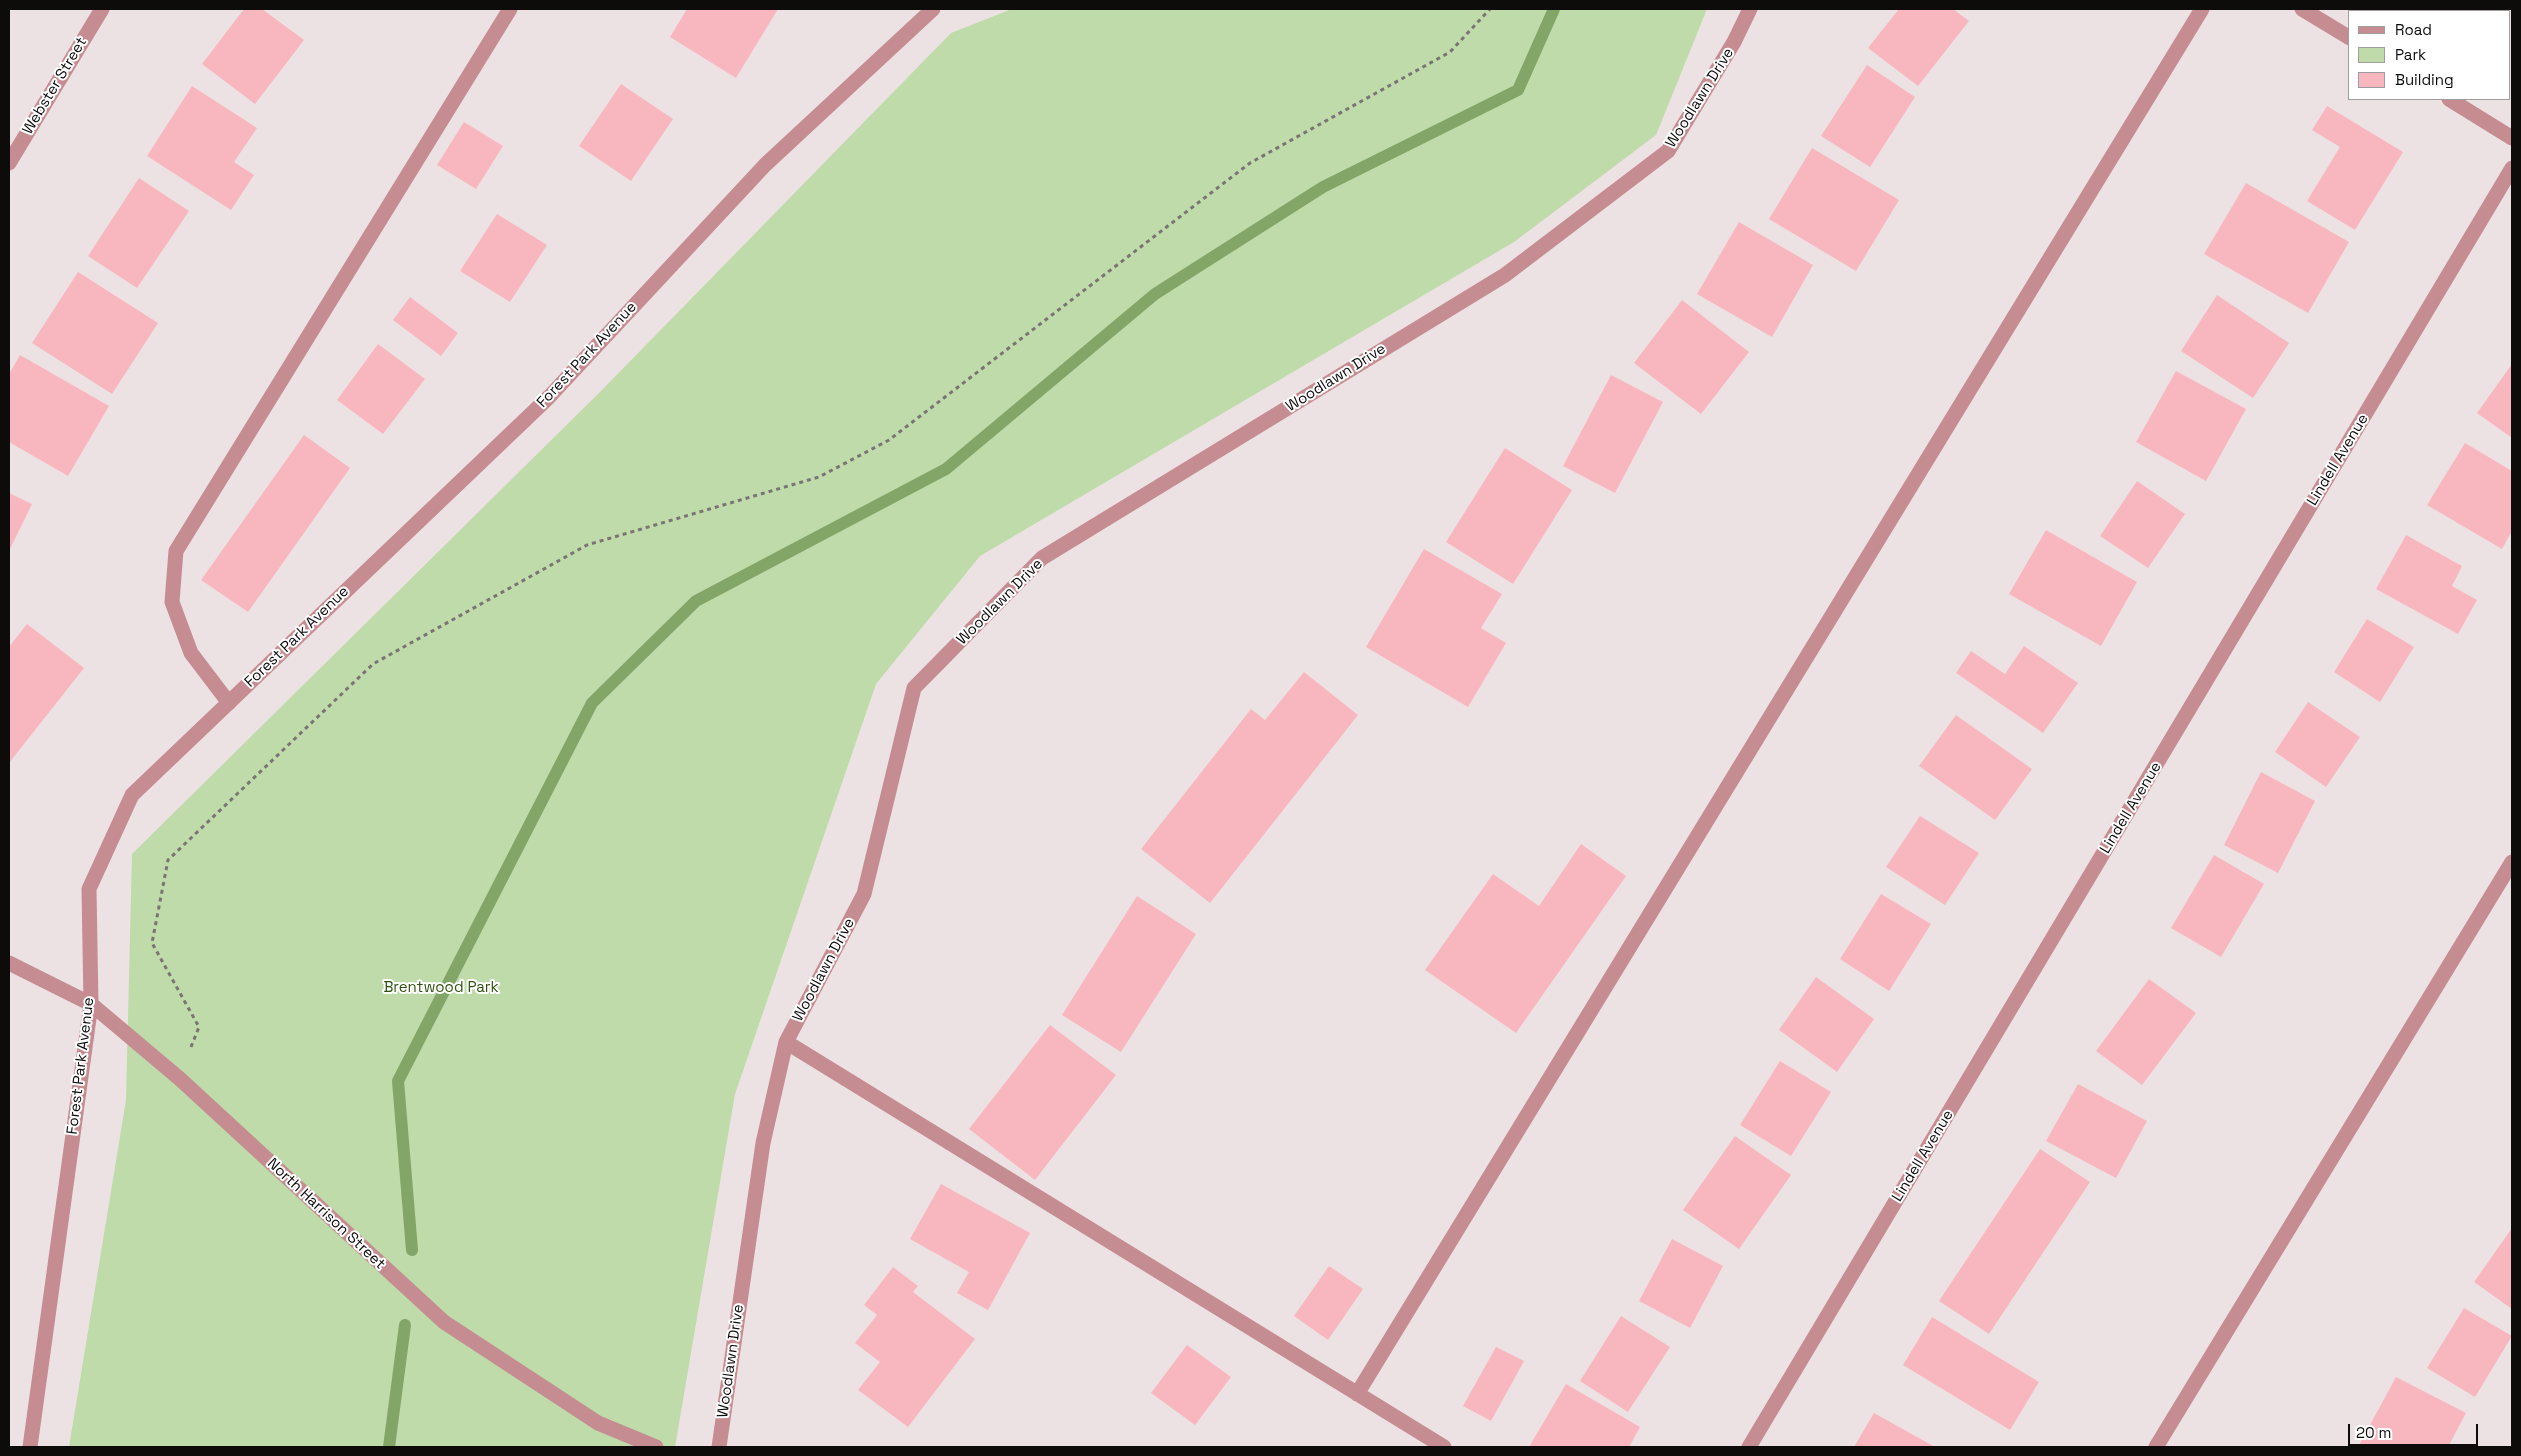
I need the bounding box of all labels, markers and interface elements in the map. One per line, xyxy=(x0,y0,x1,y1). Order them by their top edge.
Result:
legend xyxy=(2348,10,2511,100)
text: Road xyxy=(2395,20,2432,39)
street label: Webster Street xyxy=(19,34,91,138)
street label: Woodlawn Drive xyxy=(1662,45,1738,151)
text: Park xyxy=(2395,45,2426,64)
text: Building xyxy=(2395,70,2454,89)
street label: Forest Park Avenue xyxy=(533,298,641,412)
street label: Woodlawn Drive xyxy=(1283,340,1389,416)
street label: Lindell Avenue xyxy=(2304,411,2372,509)
street label: Woodlawn Drive xyxy=(953,555,1047,649)
street label: Forest Park Avenue xyxy=(241,583,353,691)
street label: Lindell Avenue xyxy=(2097,759,2165,857)
street label: Woodlawn Drive xyxy=(789,915,859,1025)
park label: Brentwood Park xyxy=(383,979,499,997)
street label: Forest Park Avenue xyxy=(64,996,98,1136)
street label: Lindell Avenue xyxy=(1889,1107,1957,1205)
street label: North Harrison Street xyxy=(263,1155,389,1273)
street label: Woodlawn Drive xyxy=(714,1303,748,1419)
scale bar xyxy=(2351,1414,2481,1446)
text: 20 m xyxy=(2356,1423,2391,1442)

